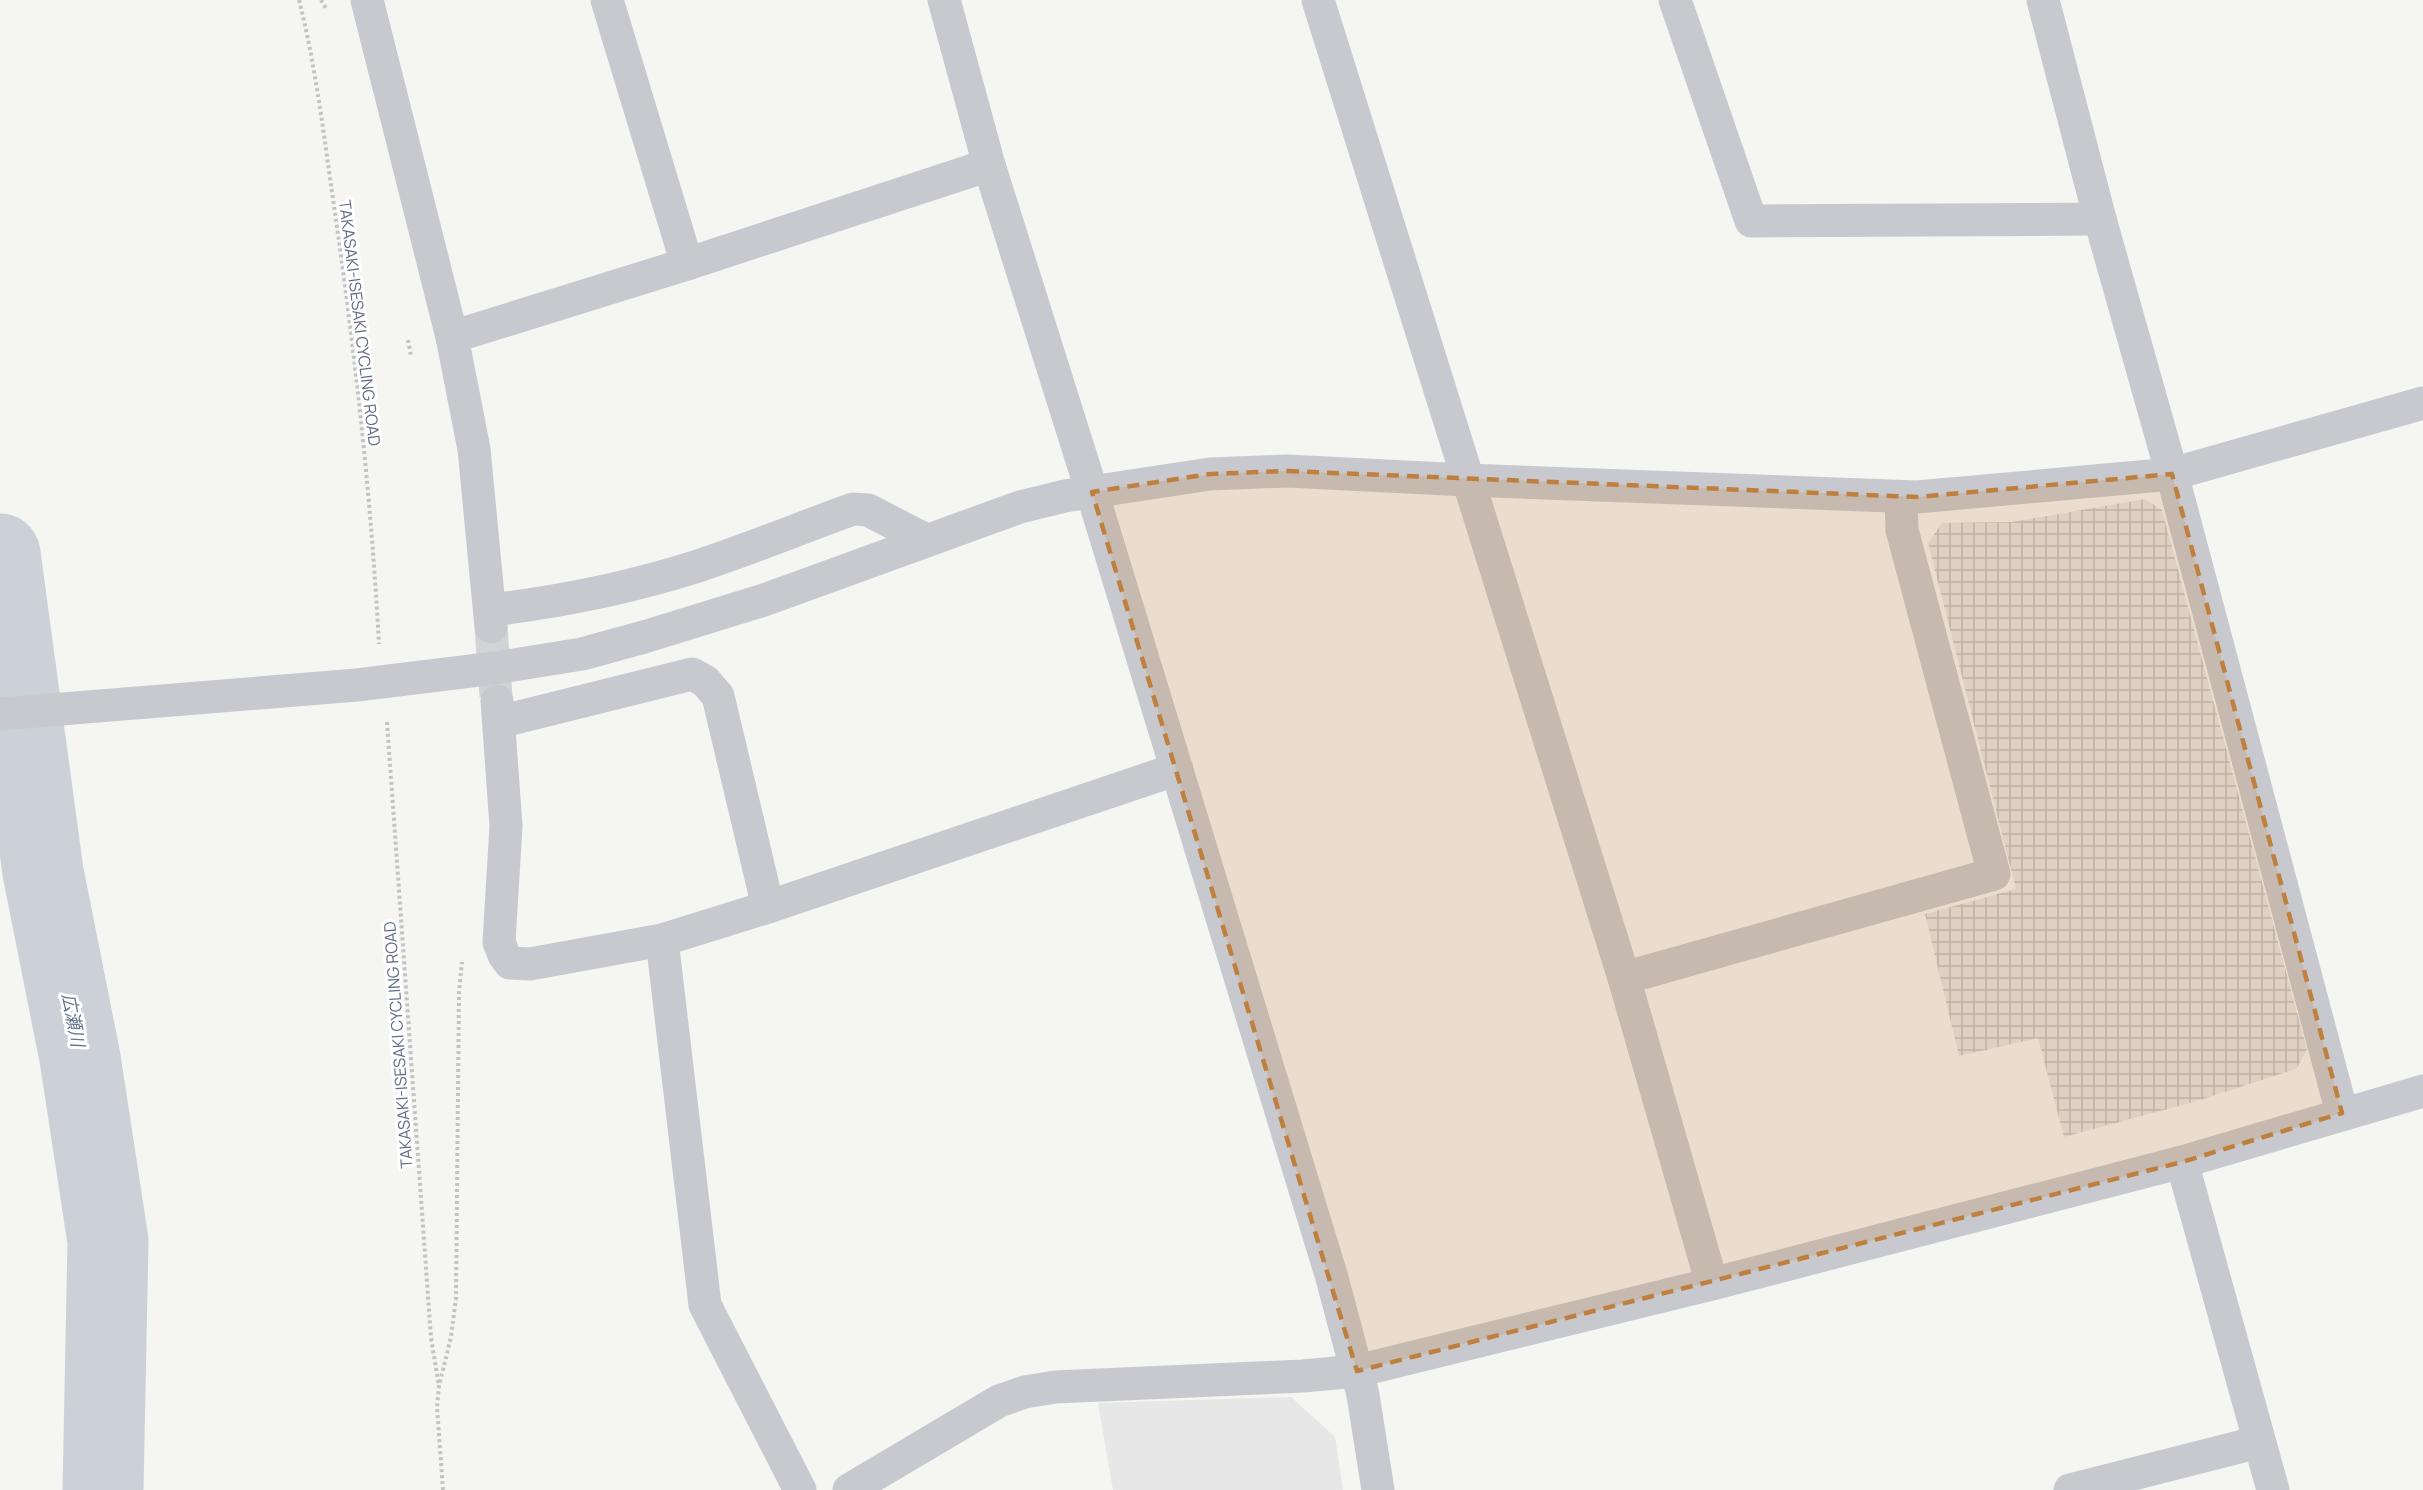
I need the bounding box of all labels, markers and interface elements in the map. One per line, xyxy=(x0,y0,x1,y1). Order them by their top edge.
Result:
street label: TAKASAKI-ISESAKI CYCLING ROAD xyxy=(334,199,386,447)
street label: TAKASAKI-ISESAKI CYCLING ROAD xyxy=(378,920,418,1169)
water label: 広瀬川 xyxy=(57,991,91,1051)

